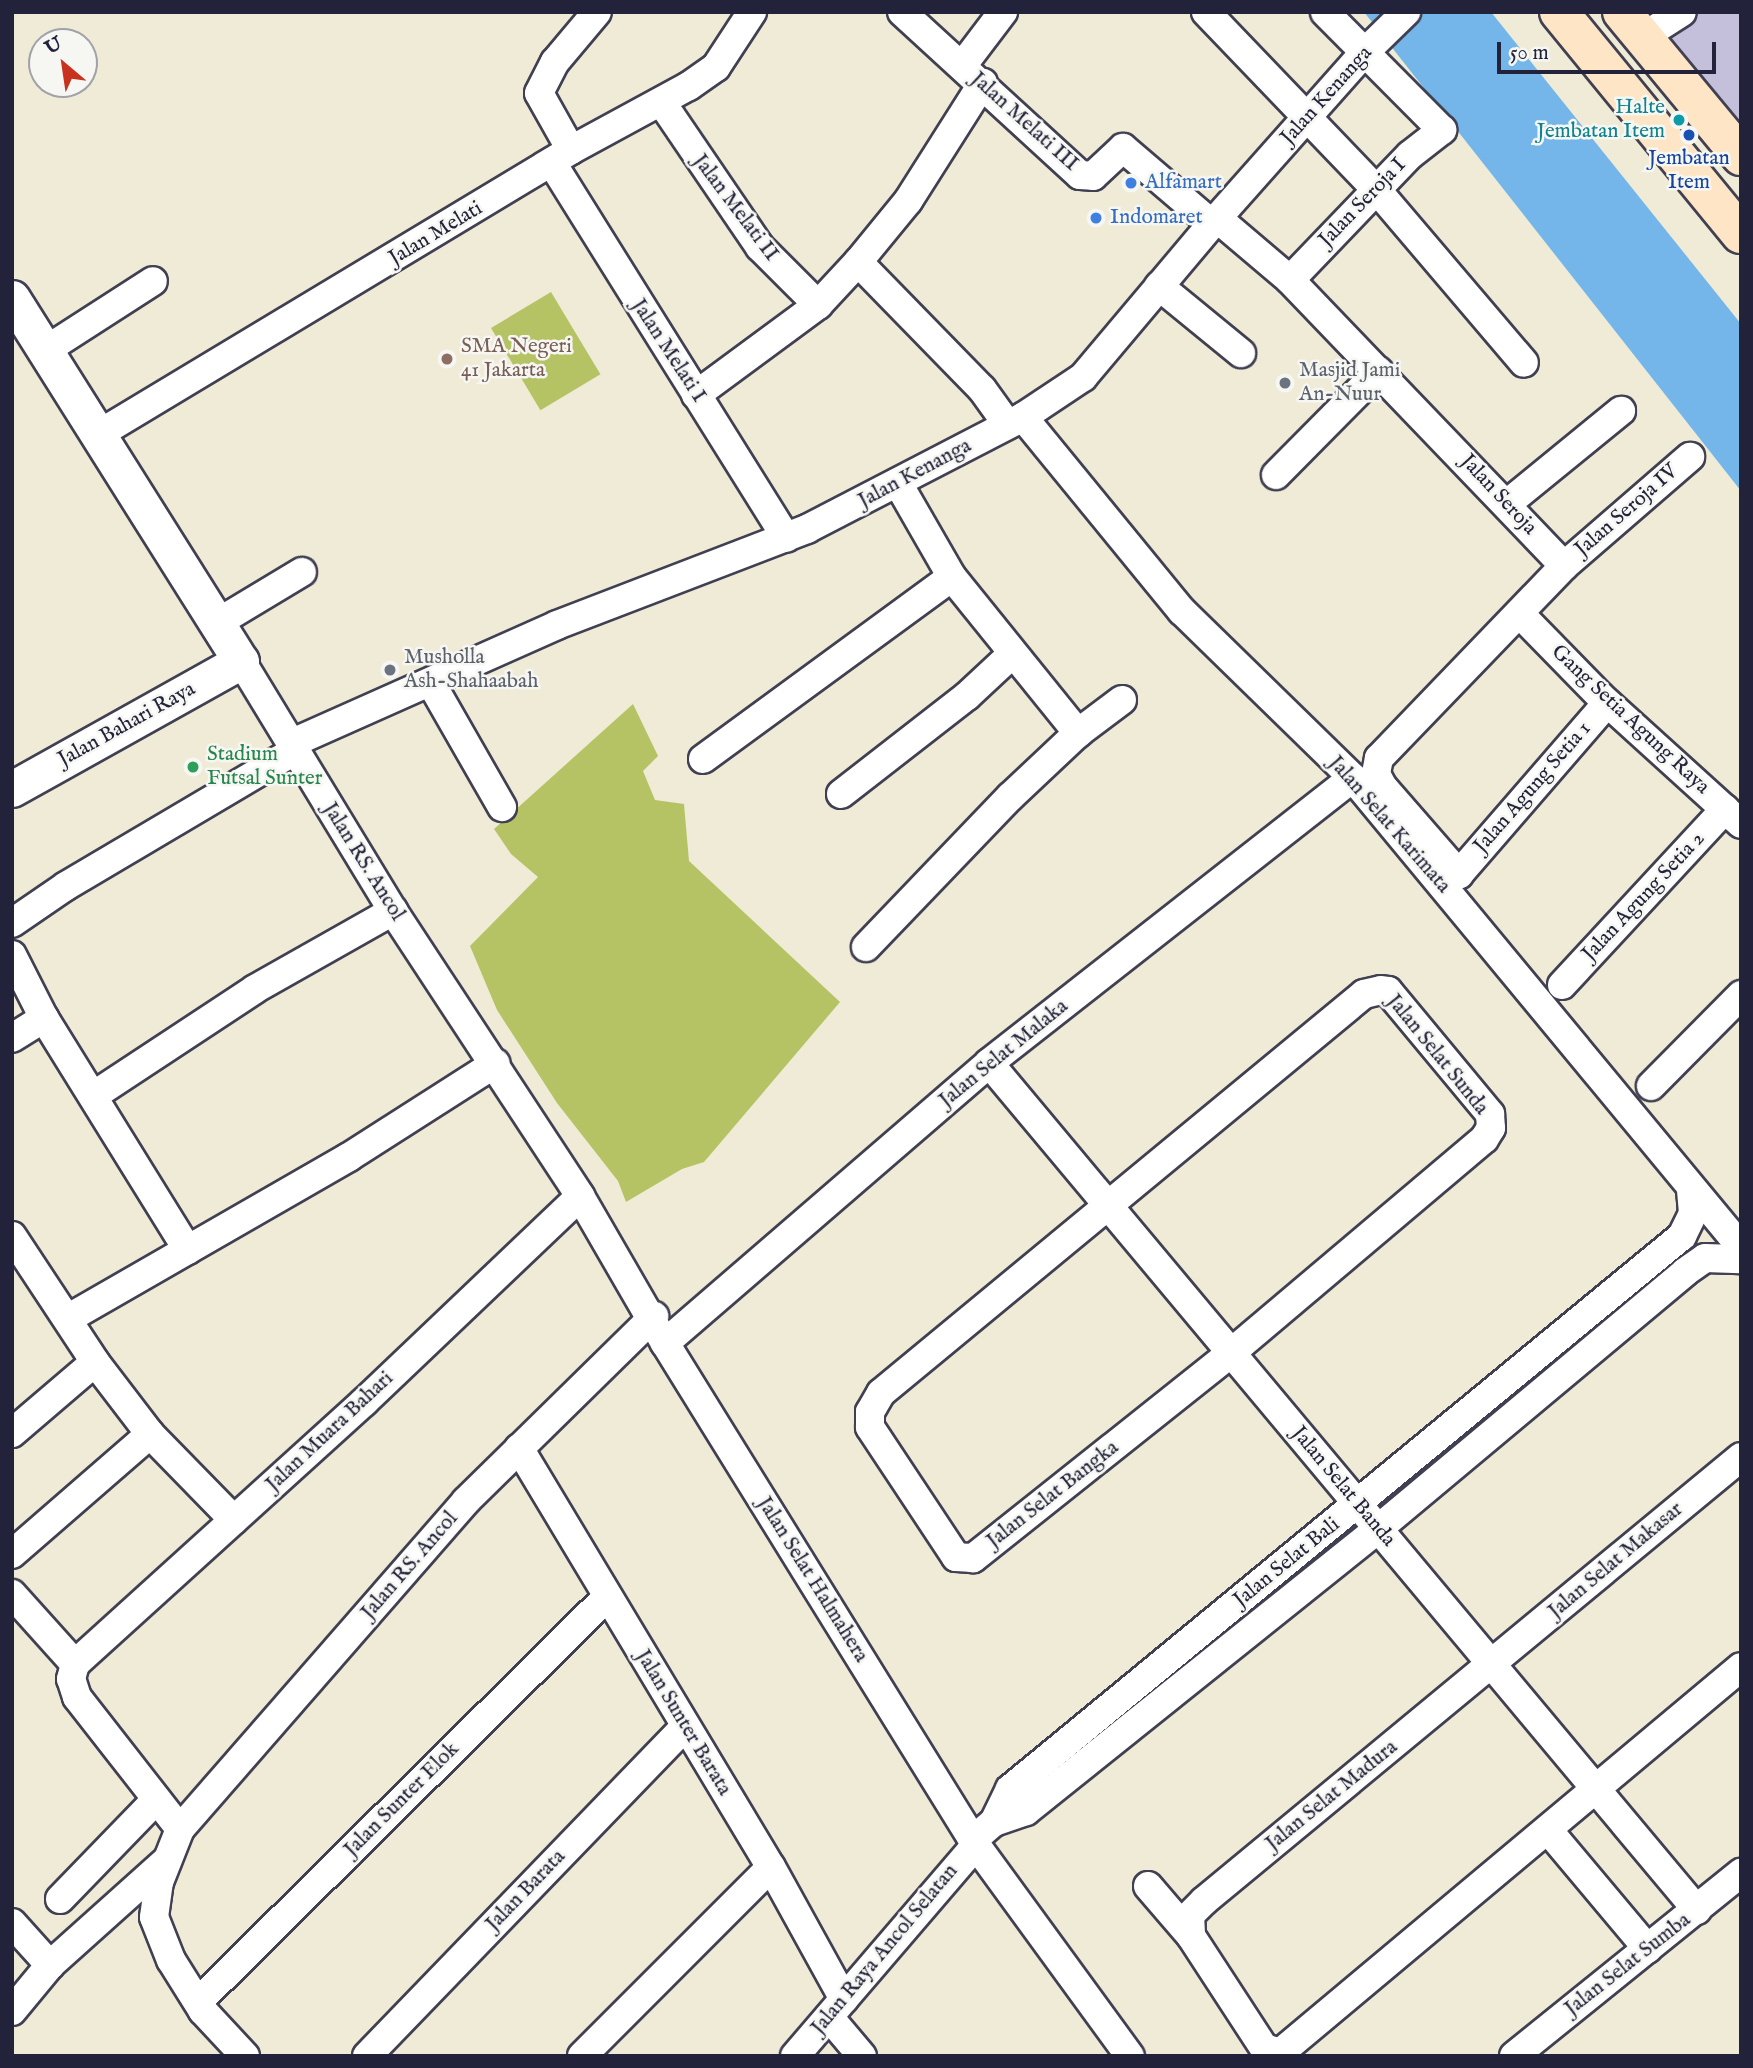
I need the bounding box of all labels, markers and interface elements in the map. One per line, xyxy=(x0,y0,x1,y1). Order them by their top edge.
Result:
north arrow xyxy=(28,28,98,98)
scale bar xyxy=(1501,28,1720,72)
text: U xyxy=(41,32,67,61)
text: 50 m xyxy=(1510,40,1549,67)
street label: Jalan Kenanga xyxy=(1276,41,1378,151)
street label: Jalan Melati III xyxy=(965,67,1083,177)
place label: Halte Jembatan Item xyxy=(1537,95,1665,145)
marker: Halte Jembatan Item xyxy=(1671,112,1687,128)
marker: Jembatan Item xyxy=(1681,127,1697,143)
place label: Jembatan Item xyxy=(1648,146,1730,196)
street label: Jalan Melati II xyxy=(687,150,783,266)
street label: Jalan Seroja I xyxy=(1314,153,1412,253)
place label: Alfamart xyxy=(1145,170,1222,196)
marker: Alfamart xyxy=(1123,175,1139,191)
street label: Jalan Melati xyxy=(385,196,487,272)
place label: Indomaret xyxy=(1110,205,1203,231)
marker: Indomaret xyxy=(1088,210,1104,226)
street label: Jalan Melati I xyxy=(625,295,711,407)
place label: SMA Negeri 41 Jakarta xyxy=(461,334,572,384)
marker: SMA Negeri 41 Jakarta xyxy=(439,351,455,367)
place label: Masjid Jami An-Nuur xyxy=(1299,358,1400,408)
marker: Masjid Jami An-Nuur xyxy=(1277,375,1293,391)
street label: Jalan Kenanga xyxy=(854,434,976,514)
street label: Jalan Seroja xyxy=(1454,449,1542,541)
street label: Jalan Seroja IV xyxy=(1570,459,1684,563)
street label: Gang Setia Agung Raya xyxy=(1546,640,1714,800)
place label: Musholla Ash-Shahaabah xyxy=(404,645,538,695)
marker: Musholla Ash-Shahaabah xyxy=(382,662,398,678)
street label: Jalan Bahari Raya xyxy=(54,677,200,773)
street label: Jalan Agung Setia 1 xyxy=(1469,717,1597,859)
place label: Stadium Futsal Sunter xyxy=(207,742,322,792)
street label: Jalan Selat Karimata xyxy=(1322,751,1456,899)
marker: Stadium Futsal Sunter xyxy=(185,759,201,775)
street label: Jalan RS. Ancol xyxy=(317,798,409,926)
street label: Jalan Agung Setia 2 xyxy=(1577,827,1711,967)
street label: Jalan Selat Sunda xyxy=(1381,990,1493,1120)
street label: Jalan Selat Malaka xyxy=(934,994,1074,1114)
street label: Jalan Muara Bahari xyxy=(261,1366,399,1498)
street label: Jalan Selat Banda xyxy=(1285,1422,1401,1552)
street label: Jalan Selat Bangka xyxy=(982,1436,1124,1554)
street label: Jalan Selat Halmahera xyxy=(751,1493,873,1667)
street label: Jalan Selat Makasar xyxy=(1544,1497,1688,1625)
street label: Jalan RS. Ancol xyxy=(356,1507,464,1625)
street label: Jalan Selat Bali xyxy=(1229,1513,1345,1613)
street label: Jalan Sunter Barata xyxy=(630,1646,736,1800)
street label: Jalan Selat Madura xyxy=(1261,1735,1403,1857)
street label: Jalan Sunter Elok xyxy=(339,1737,465,1863)
street label: Jalan Barata xyxy=(481,1845,571,1937)
street label: Jalan Raya Ancol Selatan xyxy=(806,1860,964,2040)
street label: Jalan Selat Sumba xyxy=(1560,1908,1696,2022)

